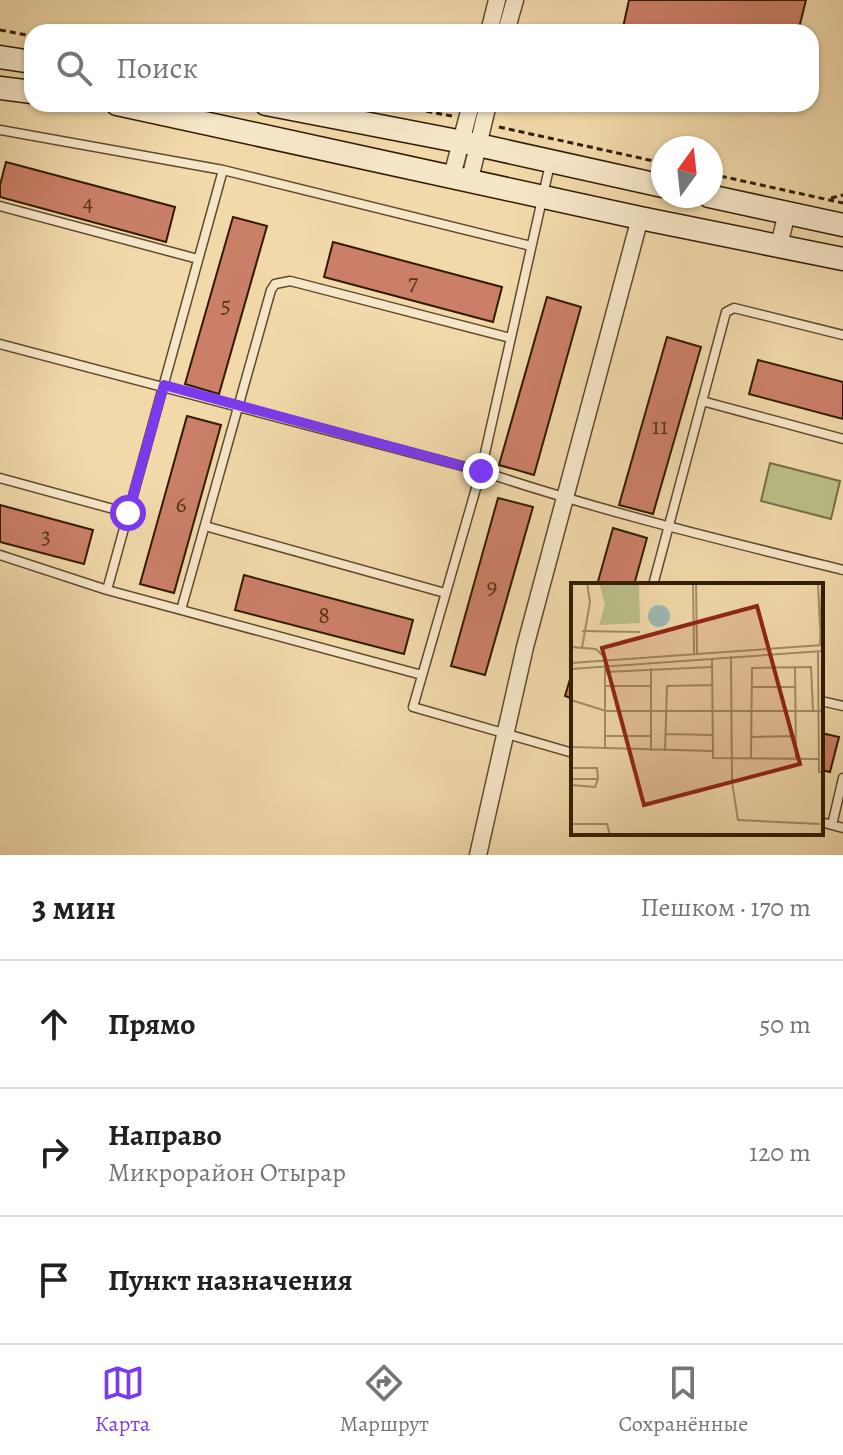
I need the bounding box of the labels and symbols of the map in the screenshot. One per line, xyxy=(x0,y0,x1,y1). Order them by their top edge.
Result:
north arrow xyxy=(651,136,723,208)
house number: 4 xyxy=(83,186,94,218)
house number: 7 xyxy=(408,266,419,298)
house number: 5 xyxy=(221,289,231,321)
house number: 11 xyxy=(652,410,668,442)
route end xyxy=(463,453,499,489)
house number: 6 xyxy=(175,488,187,520)
route start xyxy=(110,495,146,531)
house number: 3 xyxy=(41,520,51,552)
house number: 9 xyxy=(487,570,497,602)
inset map xyxy=(571,583,823,835)
house number: 8 xyxy=(318,599,330,631)

